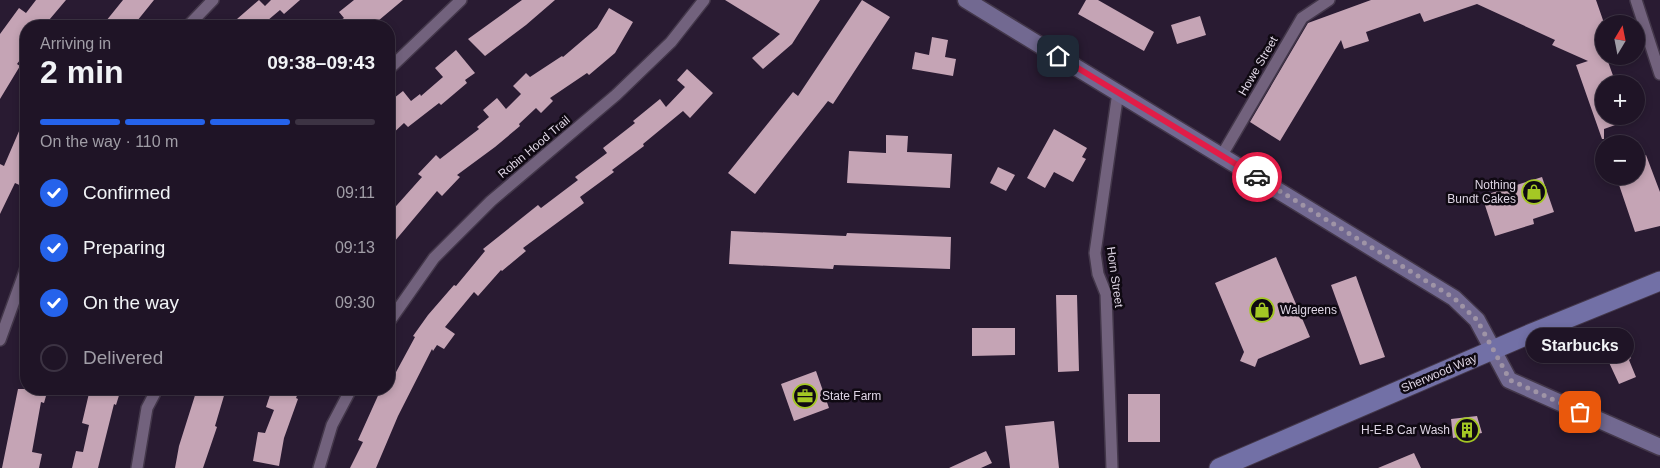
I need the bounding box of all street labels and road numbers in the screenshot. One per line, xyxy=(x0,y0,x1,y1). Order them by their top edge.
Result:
street label: Howe Street xyxy=(1235,33,1281,98)
street label: Robin Hood Trail xyxy=(495,113,573,181)
street label: Horn Street xyxy=(1104,246,1126,309)
street label: Sherwood Way xyxy=(1399,351,1479,395)

